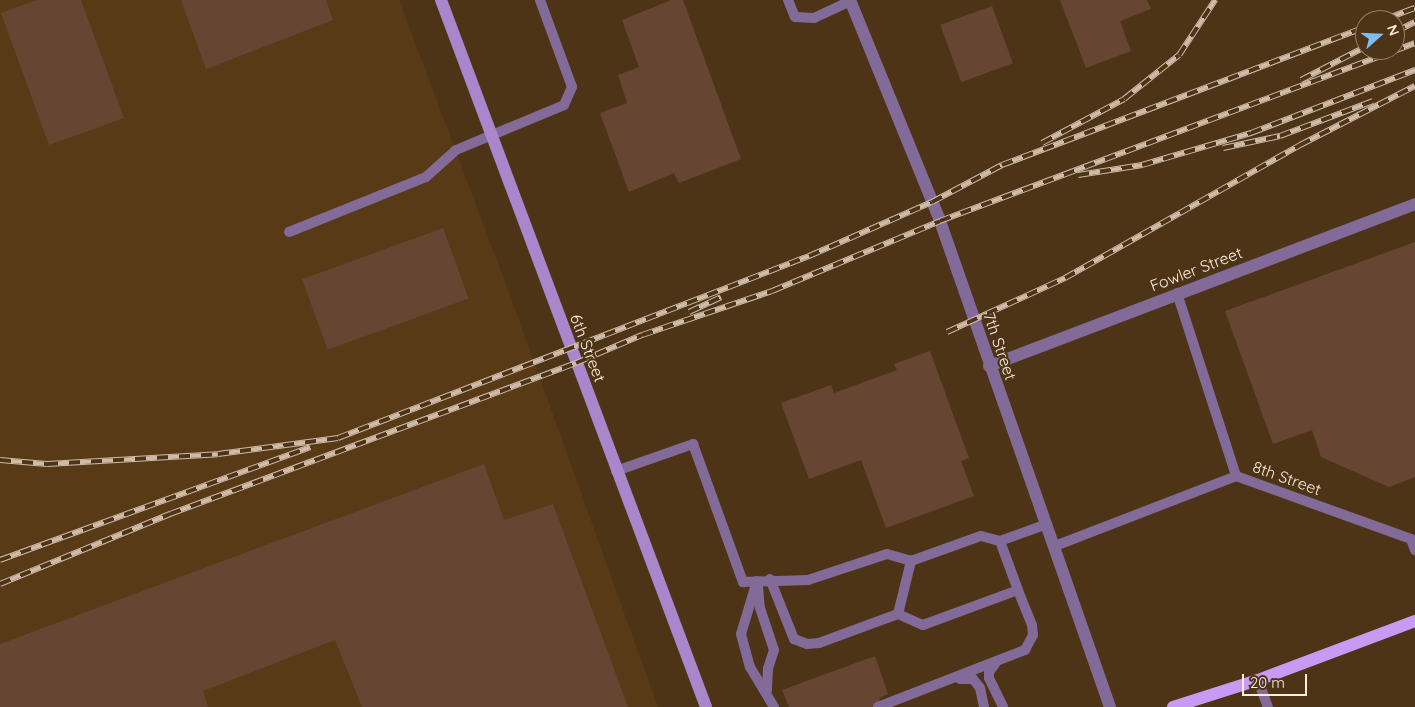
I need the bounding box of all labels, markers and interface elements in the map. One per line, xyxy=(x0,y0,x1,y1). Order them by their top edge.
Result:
north arrow xyxy=(1355,10,1405,60)
text: N xyxy=(1383,22,1403,38)
street label: Fowler Street xyxy=(1147,243,1245,295)
street label: 7th Street xyxy=(979,309,1021,383)
street label: 6th Street xyxy=(566,311,610,385)
street label: 8th Street xyxy=(1250,457,1324,499)
scale bar xyxy=(1245,664,1310,696)
text: 20 m xyxy=(1250,673,1285,692)

